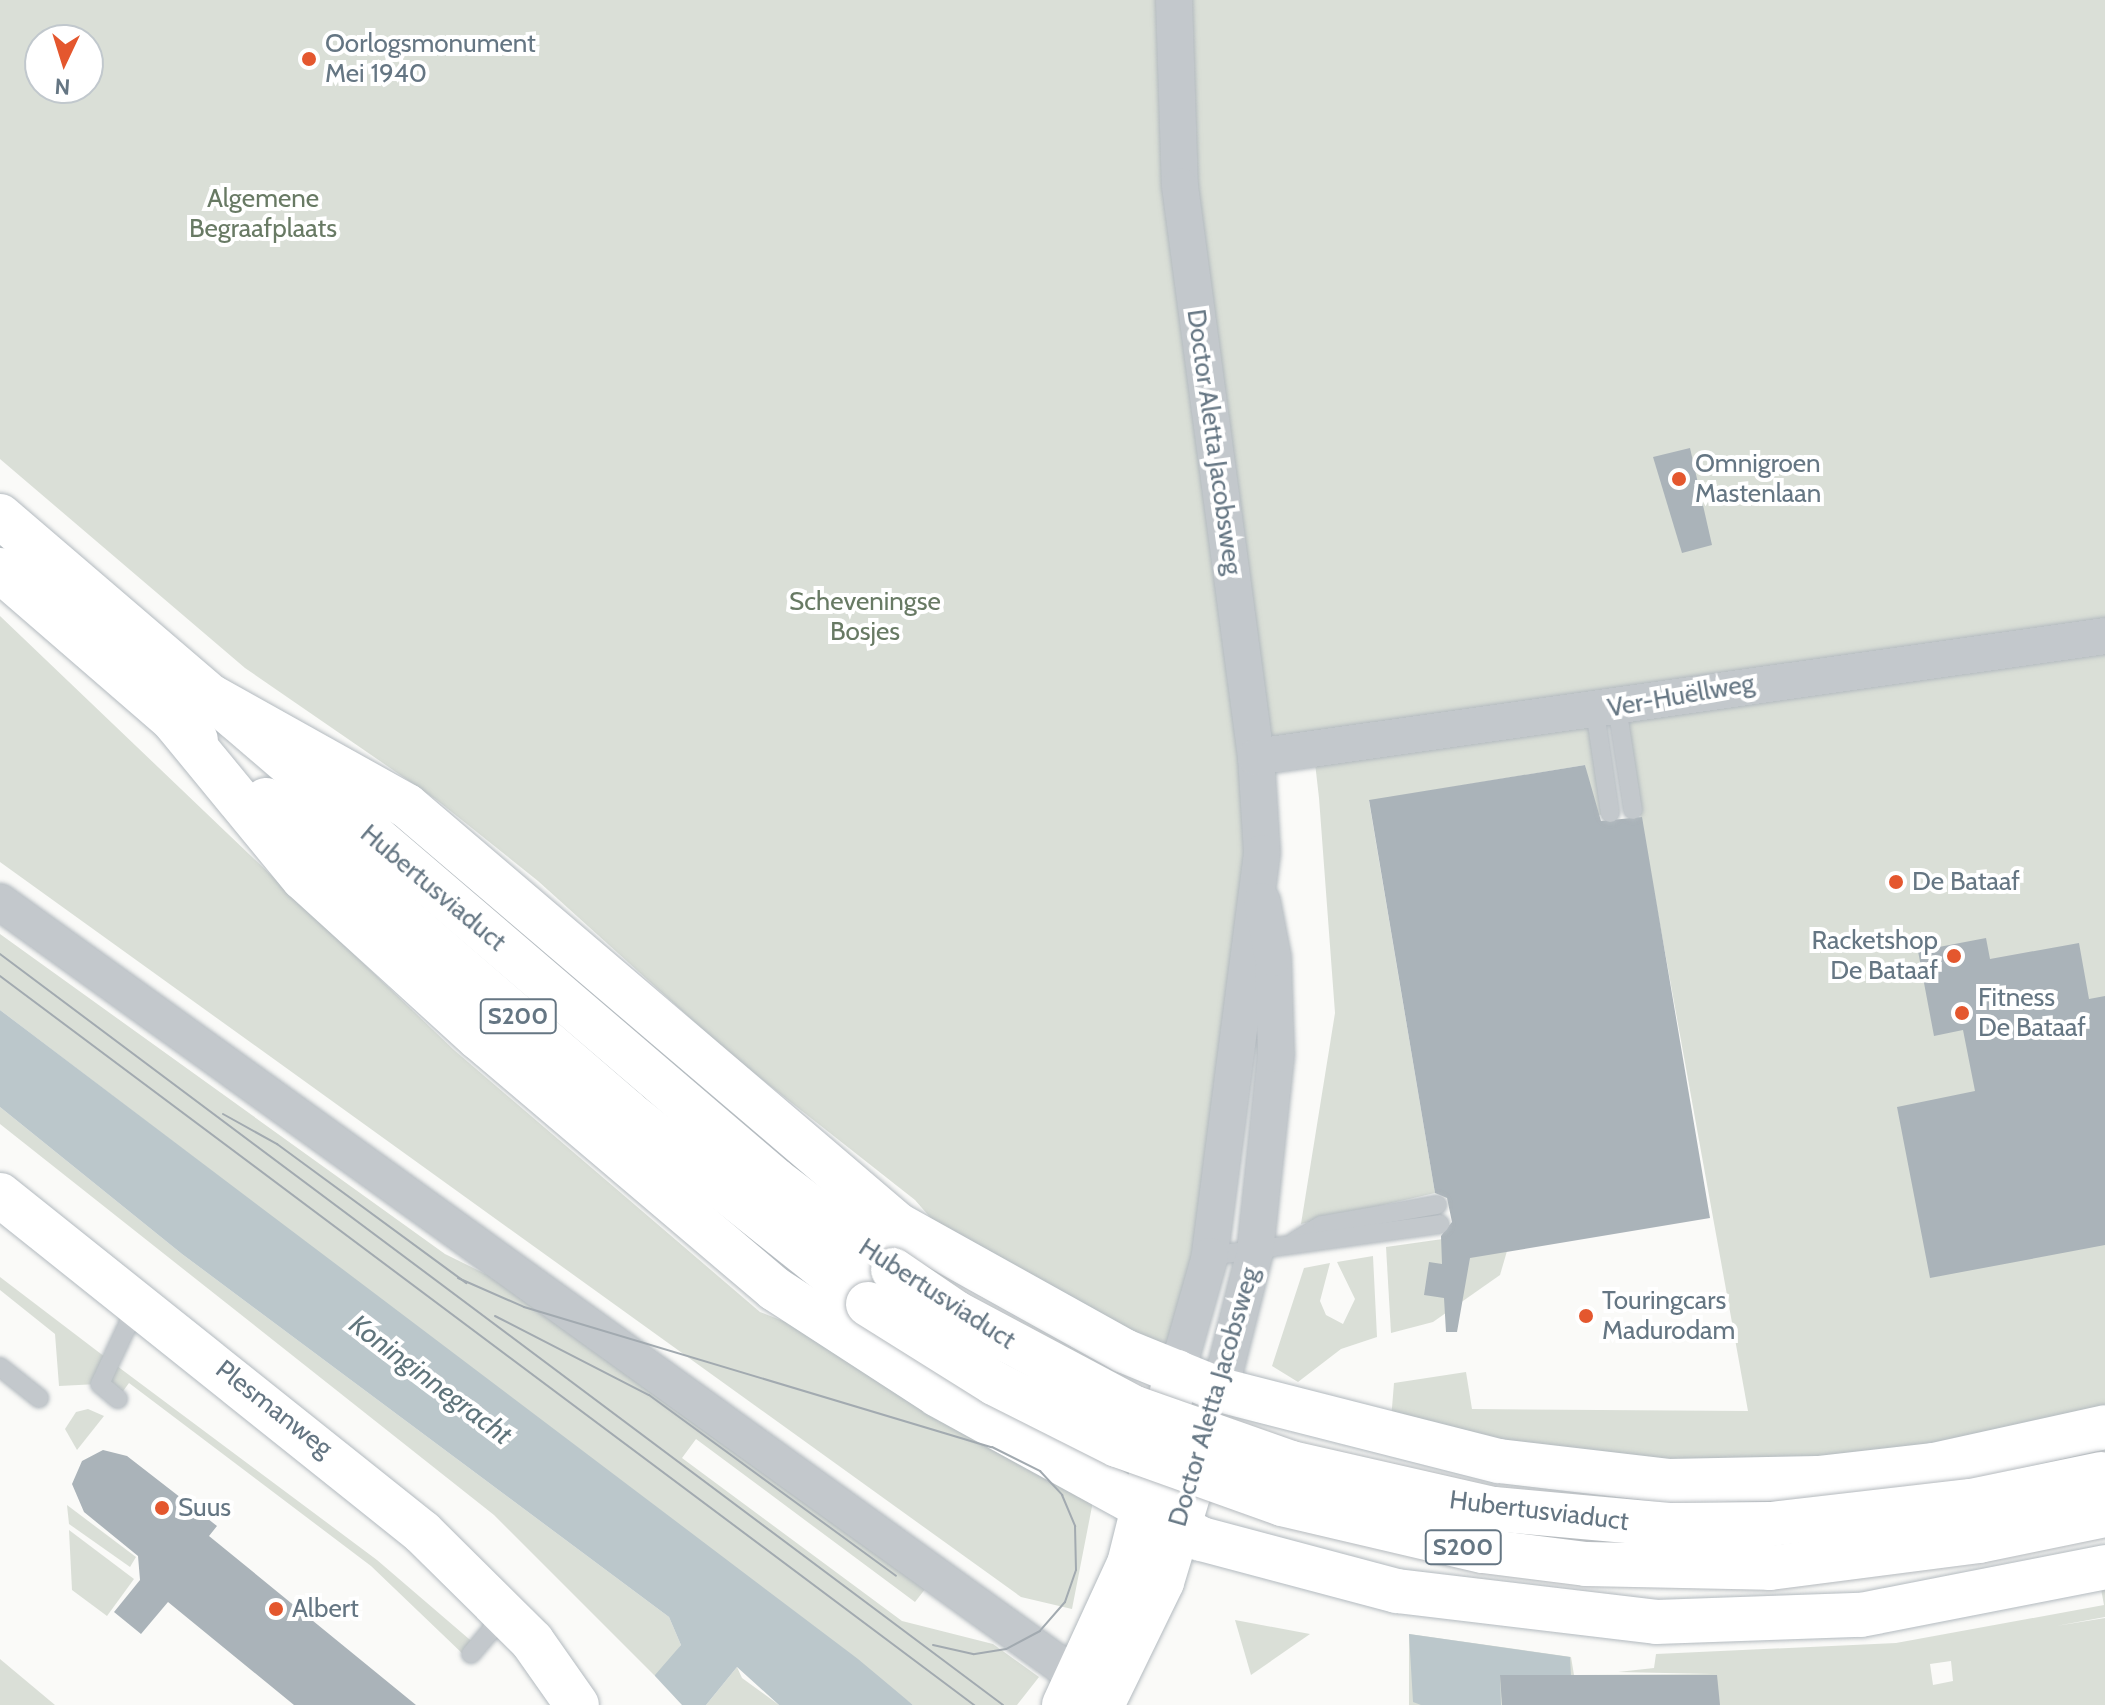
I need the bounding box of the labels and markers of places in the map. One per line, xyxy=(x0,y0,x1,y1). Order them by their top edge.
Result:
place label: Oorlogsmonument Mei 1940 xyxy=(325,28,536,90)
marker: Oorlogsmonument Mei 1940 xyxy=(300,50,318,68)
place label: Omnigroen Mastenlaan xyxy=(1695,448,1821,510)
marker: Omnigroen Mastenlaan xyxy=(1670,470,1688,488)
place label: De Bataaf xyxy=(1912,866,2020,898)
marker: De Bataaf xyxy=(1887,873,1905,891)
place label: Racketshop De Bataaf xyxy=(1811,925,1938,986)
marker: Racketshop De Bataaf xyxy=(1945,947,1963,965)
place label: Fitness De Bataaf xyxy=(1978,982,2086,1044)
marker: Fitness De Bataaf xyxy=(1953,1004,1971,1022)
place label: Touringcars Madurodam xyxy=(1602,1285,1735,1346)
marker: Touringcars Madurodam xyxy=(1577,1307,1595,1325)
place label: Suus xyxy=(178,1492,231,1524)
marker: Suus xyxy=(153,1499,171,1517)
place label: Albert xyxy=(292,1593,359,1625)
marker: Albert xyxy=(267,1600,285,1618)

